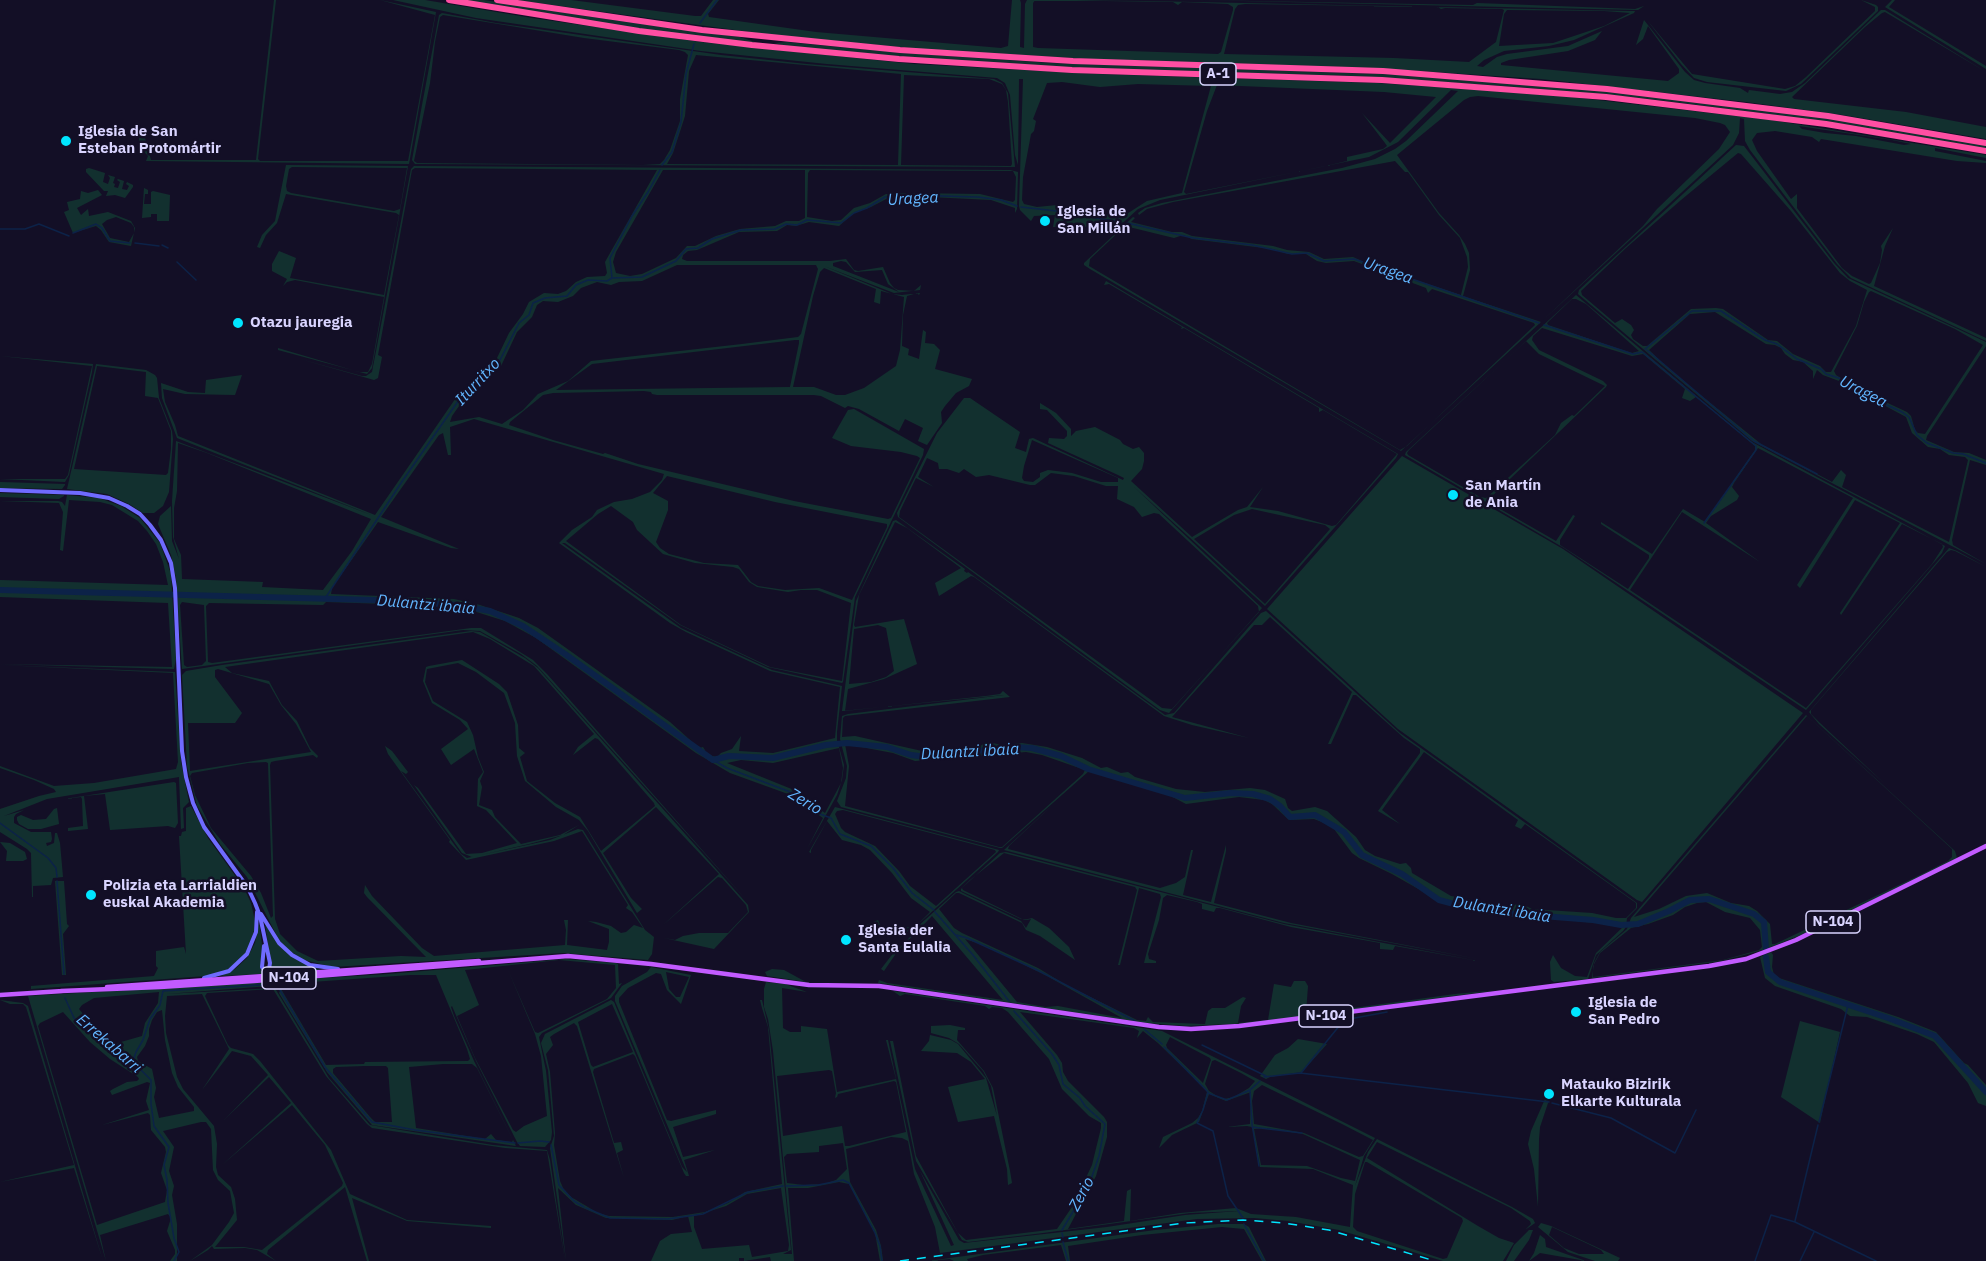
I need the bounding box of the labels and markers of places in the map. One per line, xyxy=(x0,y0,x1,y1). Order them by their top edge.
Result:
place label: Iglesia de San Esteban Protomártir xyxy=(78,123,221,158)
marker: Iglesia de San Esteban Protomártir xyxy=(59,134,73,148)
place label: Iglesia de San Millán xyxy=(1057,203,1130,238)
marker: Iglesia de San Millán xyxy=(1038,214,1052,228)
place label: Otazu jauregia xyxy=(250,314,353,332)
marker: Otazu jauregia xyxy=(231,316,245,330)
place label: San Martín de Ania xyxy=(1465,477,1541,512)
marker: San Martín de Ania xyxy=(1446,488,1460,502)
place label: Polizia eta Larrialdien euskal Akademia xyxy=(103,877,257,912)
marker: Polizia eta Larrialdien euskal Akademia xyxy=(84,888,98,902)
place label: Iglesia der Santa Eulalia xyxy=(858,922,951,957)
marker: Iglesia der Santa Eulalia xyxy=(839,933,853,947)
place label: Iglesia de San Pedro xyxy=(1588,994,1660,1029)
marker: Iglesia de San Pedro xyxy=(1569,1005,1583,1019)
place label: Matauko Bizirik Elkarte Kulturala xyxy=(1561,1076,1681,1111)
marker: Matauko Bizirik Elkarte Kulturala xyxy=(1542,1087,1556,1101)

